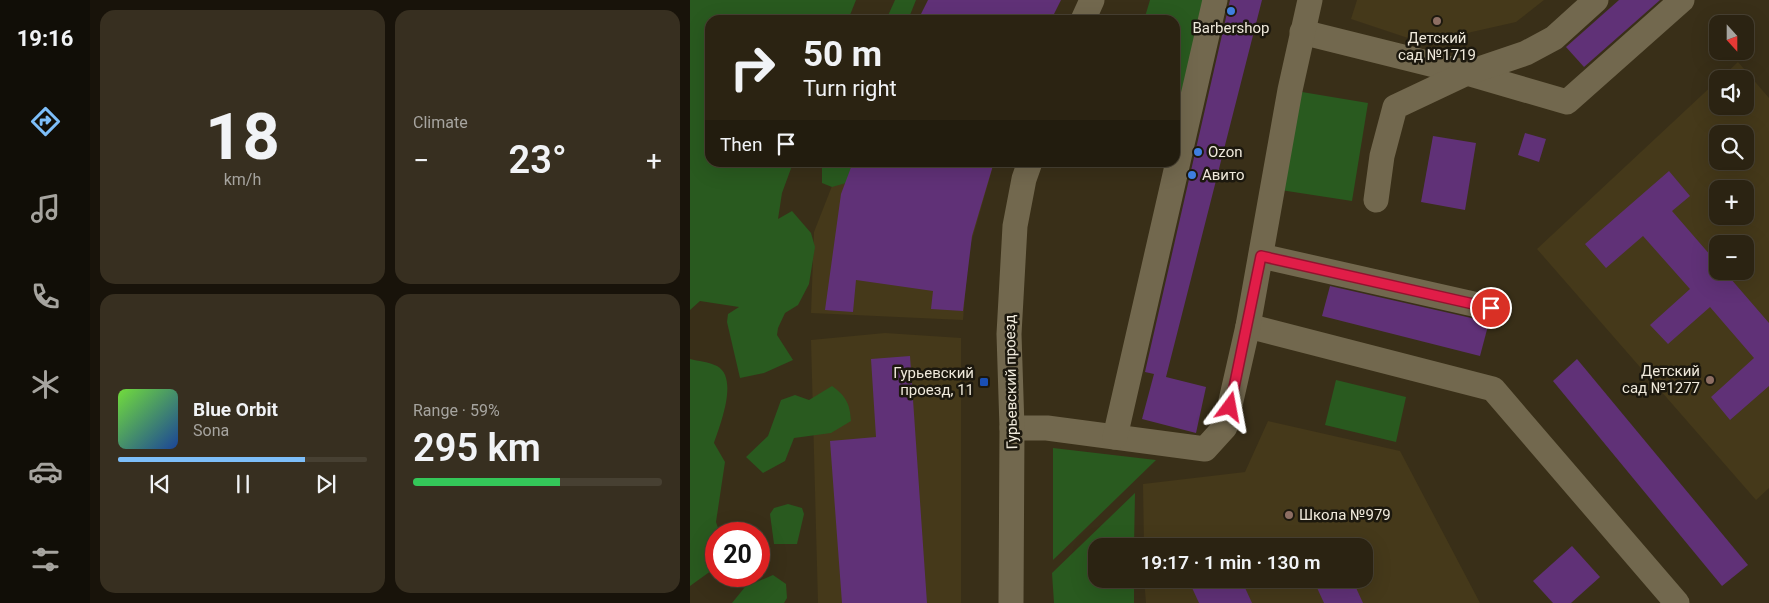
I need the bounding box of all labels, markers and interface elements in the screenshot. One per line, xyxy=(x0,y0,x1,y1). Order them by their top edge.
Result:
marker: Barbershop xyxy=(1225,5,1237,17)
marker: Детский сад №1719 xyxy=(1431,15,1443,27)
north arrow xyxy=(1709,15,1754,60)
map controls xyxy=(1709,15,1754,280)
place label: Barbershop xyxy=(1192,19,1270,37)
text: 19:16 xyxy=(17,26,73,51)
place label: Детский сад №1719 xyxy=(1398,29,1476,64)
text: 50 m xyxy=(803,34,882,75)
icon: right xyxy=(720,35,785,100)
button: sound xyxy=(1709,70,1754,115)
text: Turn right xyxy=(803,76,897,101)
text: 18 xyxy=(205,99,280,175)
icon: directions xyxy=(28,104,63,139)
text: Climate xyxy=(413,113,468,132)
button: search xyxy=(1709,125,1754,170)
icon: arrive xyxy=(772,130,800,158)
text: Then xyxy=(720,133,762,156)
text: 23° xyxy=(509,138,567,182)
place label: Ozon xyxy=(1208,143,1242,161)
text: − xyxy=(413,144,429,177)
text: + xyxy=(646,144,662,177)
marker: Ozon xyxy=(1192,146,1204,158)
place label: Авито xyxy=(1202,166,1244,184)
marker: Авито xyxy=(1186,169,1198,181)
text: km/h xyxy=(224,170,261,189)
button: + xyxy=(1709,180,1754,225)
icon: music xyxy=(28,191,63,226)
button: − xyxy=(1709,235,1754,280)
icon: phone xyxy=(28,279,63,314)
pin xyxy=(1470,287,1512,329)
icon: arrive xyxy=(1477,294,1505,322)
street label: Гурьевский проезд xyxy=(1001,314,1021,450)
place label: Детский сад №1277 xyxy=(1622,362,1700,397)
place label: Гурьевский проезд, 11 xyxy=(893,364,974,399)
icon: climate xyxy=(28,367,63,402)
marker: Детский сад №1277 xyxy=(1704,374,1716,386)
marker: Гурьевский проезд, 11 xyxy=(978,376,990,388)
position arrow xyxy=(1203,380,1255,432)
text: Blue Orbit xyxy=(193,398,278,421)
text: Range · 59% xyxy=(413,401,500,420)
text: Sona xyxy=(193,421,229,440)
text: 295 km xyxy=(413,426,541,470)
icon: car xyxy=(28,454,63,489)
icon: previous xyxy=(146,470,174,498)
icon: pause xyxy=(229,470,257,498)
icon: next xyxy=(312,470,340,498)
place label: Школа №979 xyxy=(1299,506,1391,524)
marker: Школа №979 xyxy=(1283,509,1295,521)
speed limit sign: 20 xyxy=(705,522,770,587)
icon: filters xyxy=(28,542,63,577)
text: 19:17 · 1 min · 130 m xyxy=(1140,551,1321,574)

